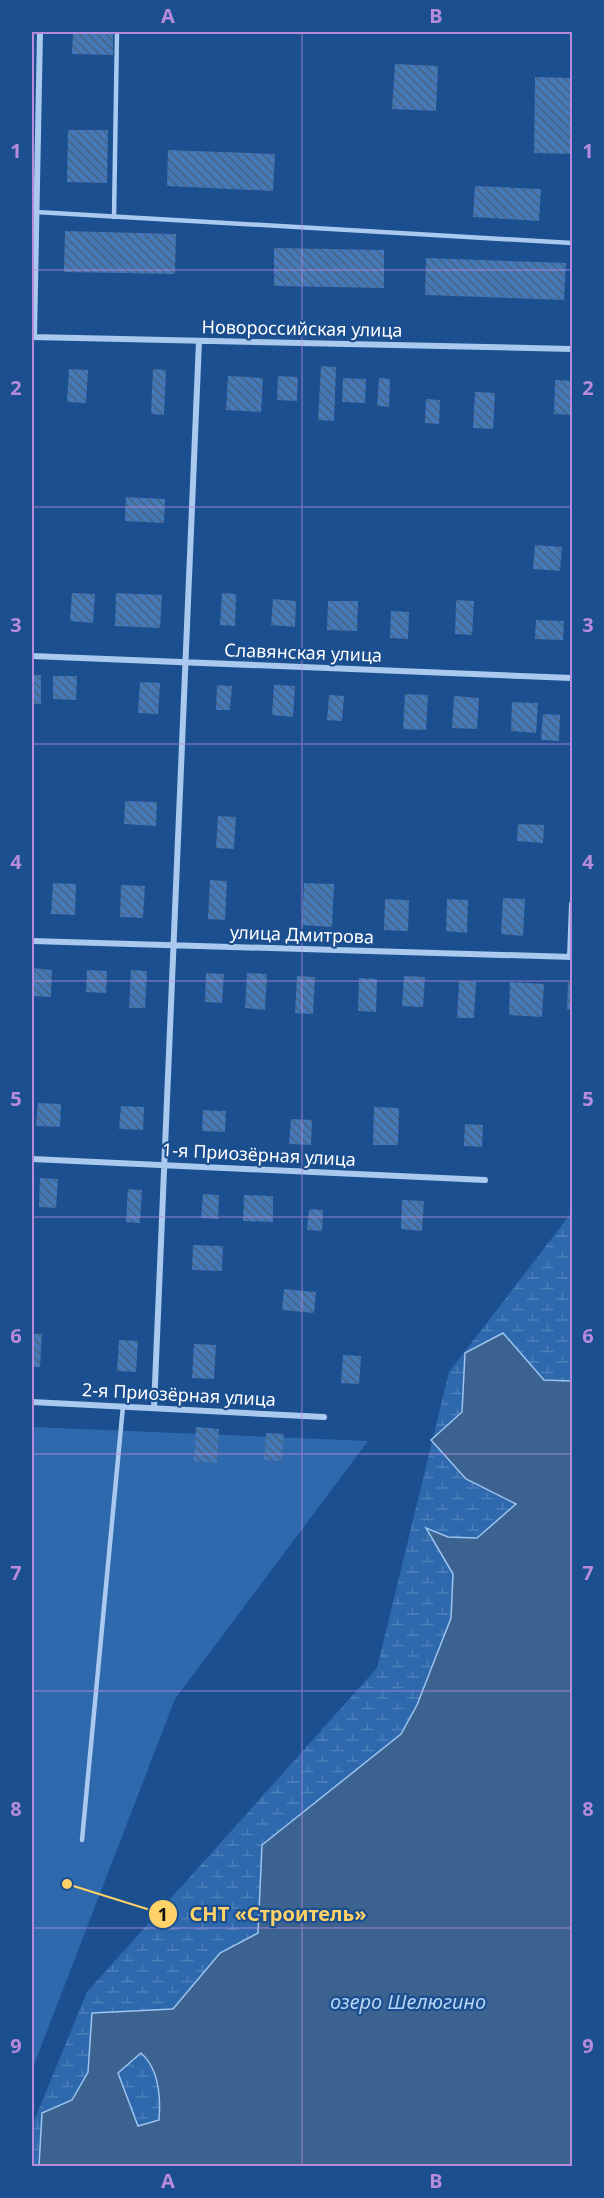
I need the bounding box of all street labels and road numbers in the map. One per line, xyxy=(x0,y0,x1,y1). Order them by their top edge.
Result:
street label: Новороссийская улица xyxy=(201,314,403,342)
street label: Славянская улица xyxy=(224,637,382,667)
street label: улица Дмитрова xyxy=(230,919,374,949)
street label: 1-я Приозёрная улица xyxy=(162,1137,356,1171)
street label: 2-я Приозёрная улица xyxy=(82,1377,276,1411)

